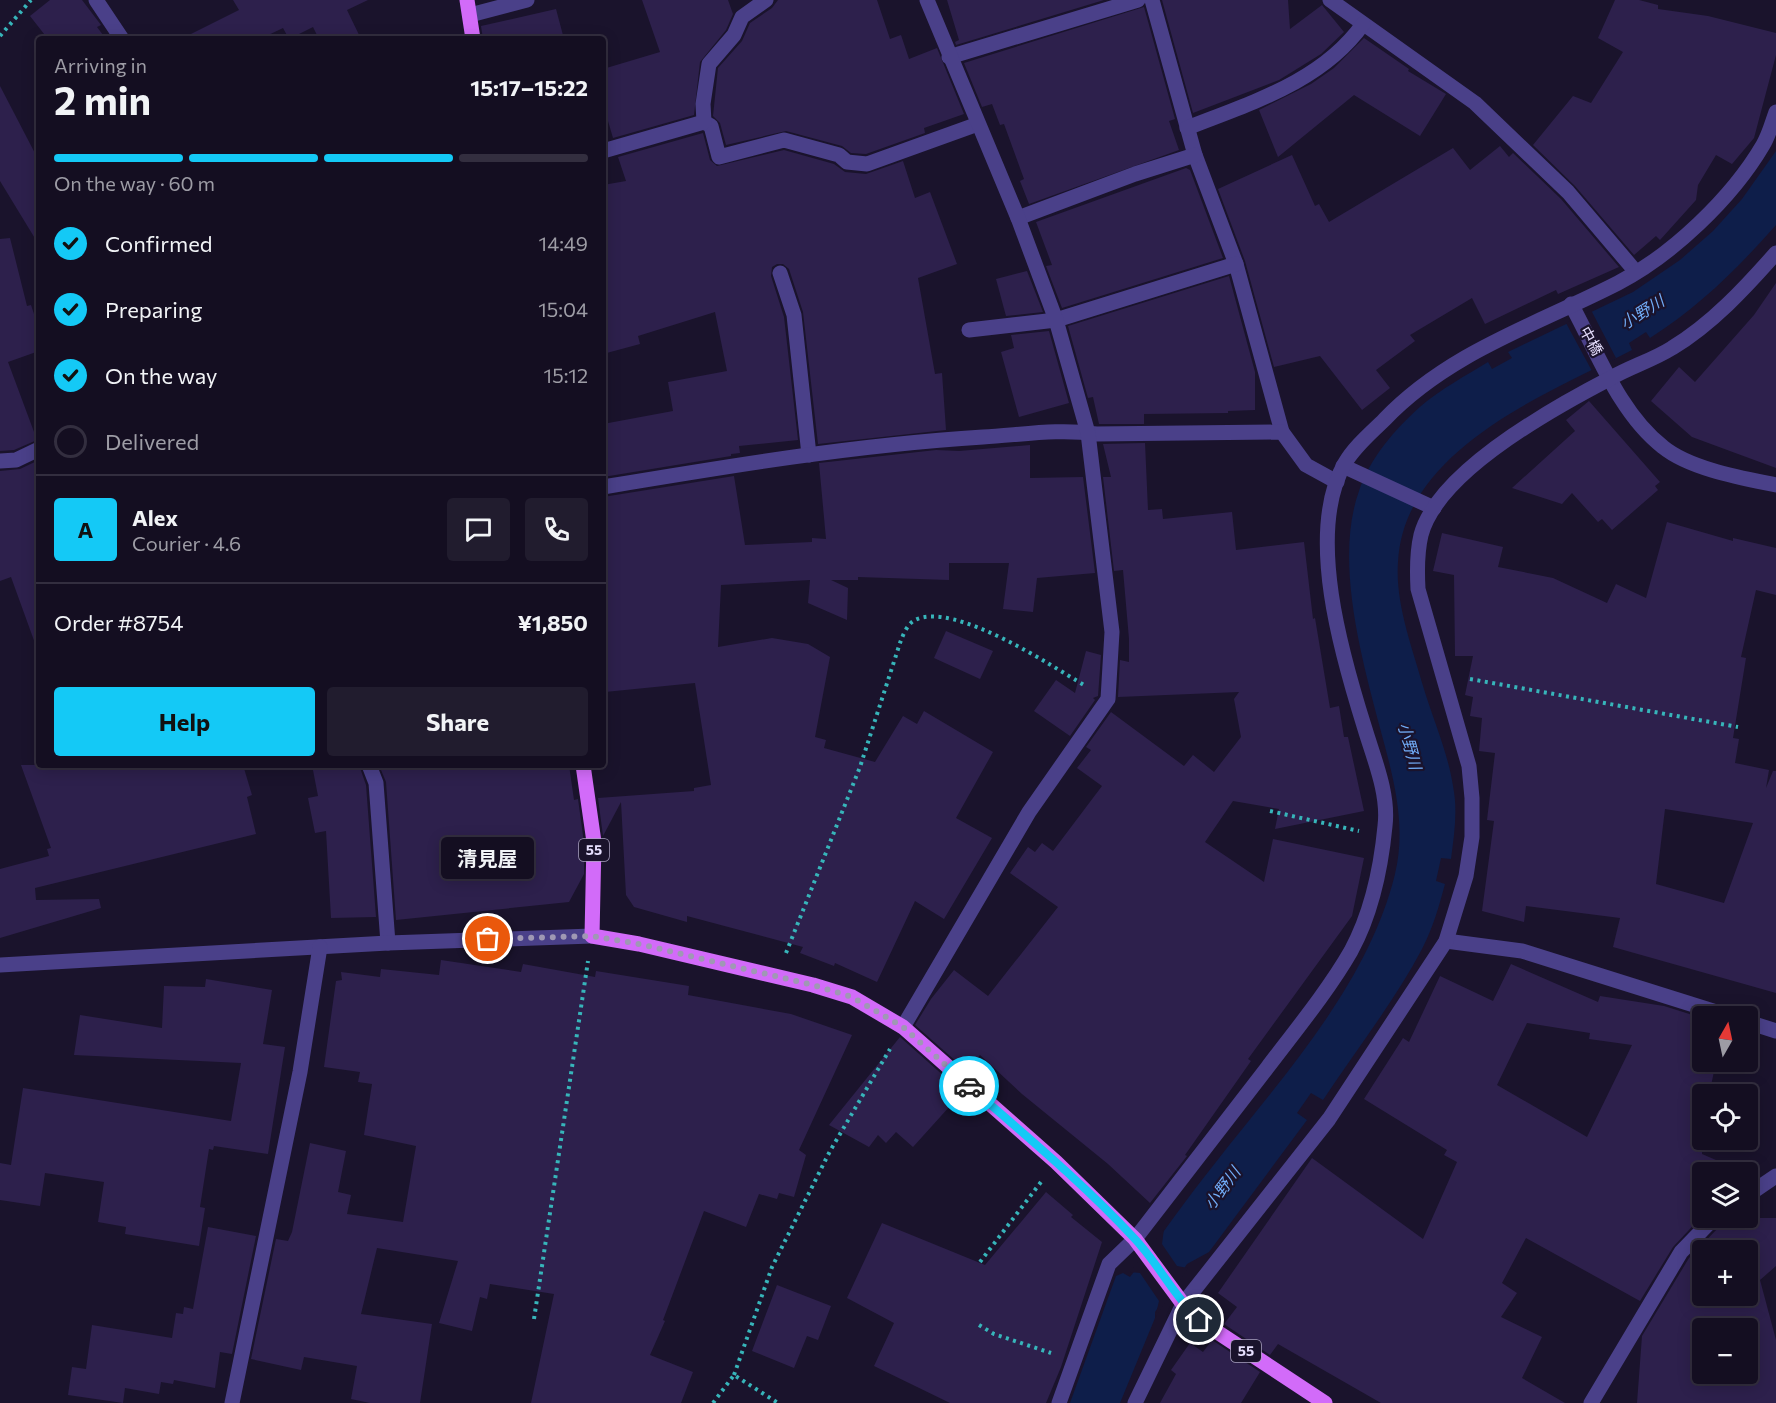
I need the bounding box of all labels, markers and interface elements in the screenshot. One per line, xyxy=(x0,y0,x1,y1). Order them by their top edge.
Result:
text: Arriving in xyxy=(54,53,147,77)
text: 15:17–15:22 xyxy=(470,74,588,101)
text: 2 min xyxy=(54,75,151,123)
text: On the way · 60 m xyxy=(54,171,215,195)
icon: check xyxy=(54,227,87,260)
text: Confirmed xyxy=(105,230,212,257)
text: 14:49 xyxy=(539,231,588,255)
water label: 小野川 xyxy=(1616,290,1669,332)
icon: check xyxy=(54,293,87,326)
text: Preparing xyxy=(105,296,202,323)
text: 15:04 xyxy=(538,297,588,321)
street label: 中橋 xyxy=(1577,323,1607,358)
icon: check xyxy=(54,359,87,392)
text: On the way xyxy=(105,362,217,389)
text: 15:12 xyxy=(544,363,588,387)
text: Delivered xyxy=(105,428,199,455)
button: chat xyxy=(447,498,510,561)
button: phone xyxy=(525,498,588,561)
text: Alex xyxy=(132,504,178,531)
text: A xyxy=(78,516,93,543)
text: Courier · 4.6 xyxy=(132,531,241,555)
text: Order #8754 xyxy=(54,609,183,636)
text: ¥1,850 xyxy=(518,609,588,636)
button: Help xyxy=(54,687,315,756)
button: Share xyxy=(327,687,588,756)
water label: 小野川 xyxy=(1395,720,1426,773)
callout: 清見屋 xyxy=(442,837,534,879)
road number: 55 xyxy=(579,839,609,861)
text: 清見屋 xyxy=(458,846,518,870)
pin xyxy=(462,913,513,964)
icon: bag xyxy=(471,922,504,955)
north arrow xyxy=(1692,1006,1758,1072)
map controls xyxy=(1692,1006,1758,1384)
courier xyxy=(939,1056,999,1116)
icon: car xyxy=(953,1070,986,1103)
button: locate xyxy=(1692,1084,1758,1150)
water label: 小野川 xyxy=(1200,1161,1245,1213)
button: layers xyxy=(1692,1162,1758,1228)
button: + xyxy=(1692,1240,1758,1306)
pin xyxy=(1173,1294,1224,1345)
icon: home xyxy=(1182,1303,1215,1336)
button: − xyxy=(1692,1318,1758,1384)
road number: 55 xyxy=(1231,1340,1261,1362)

